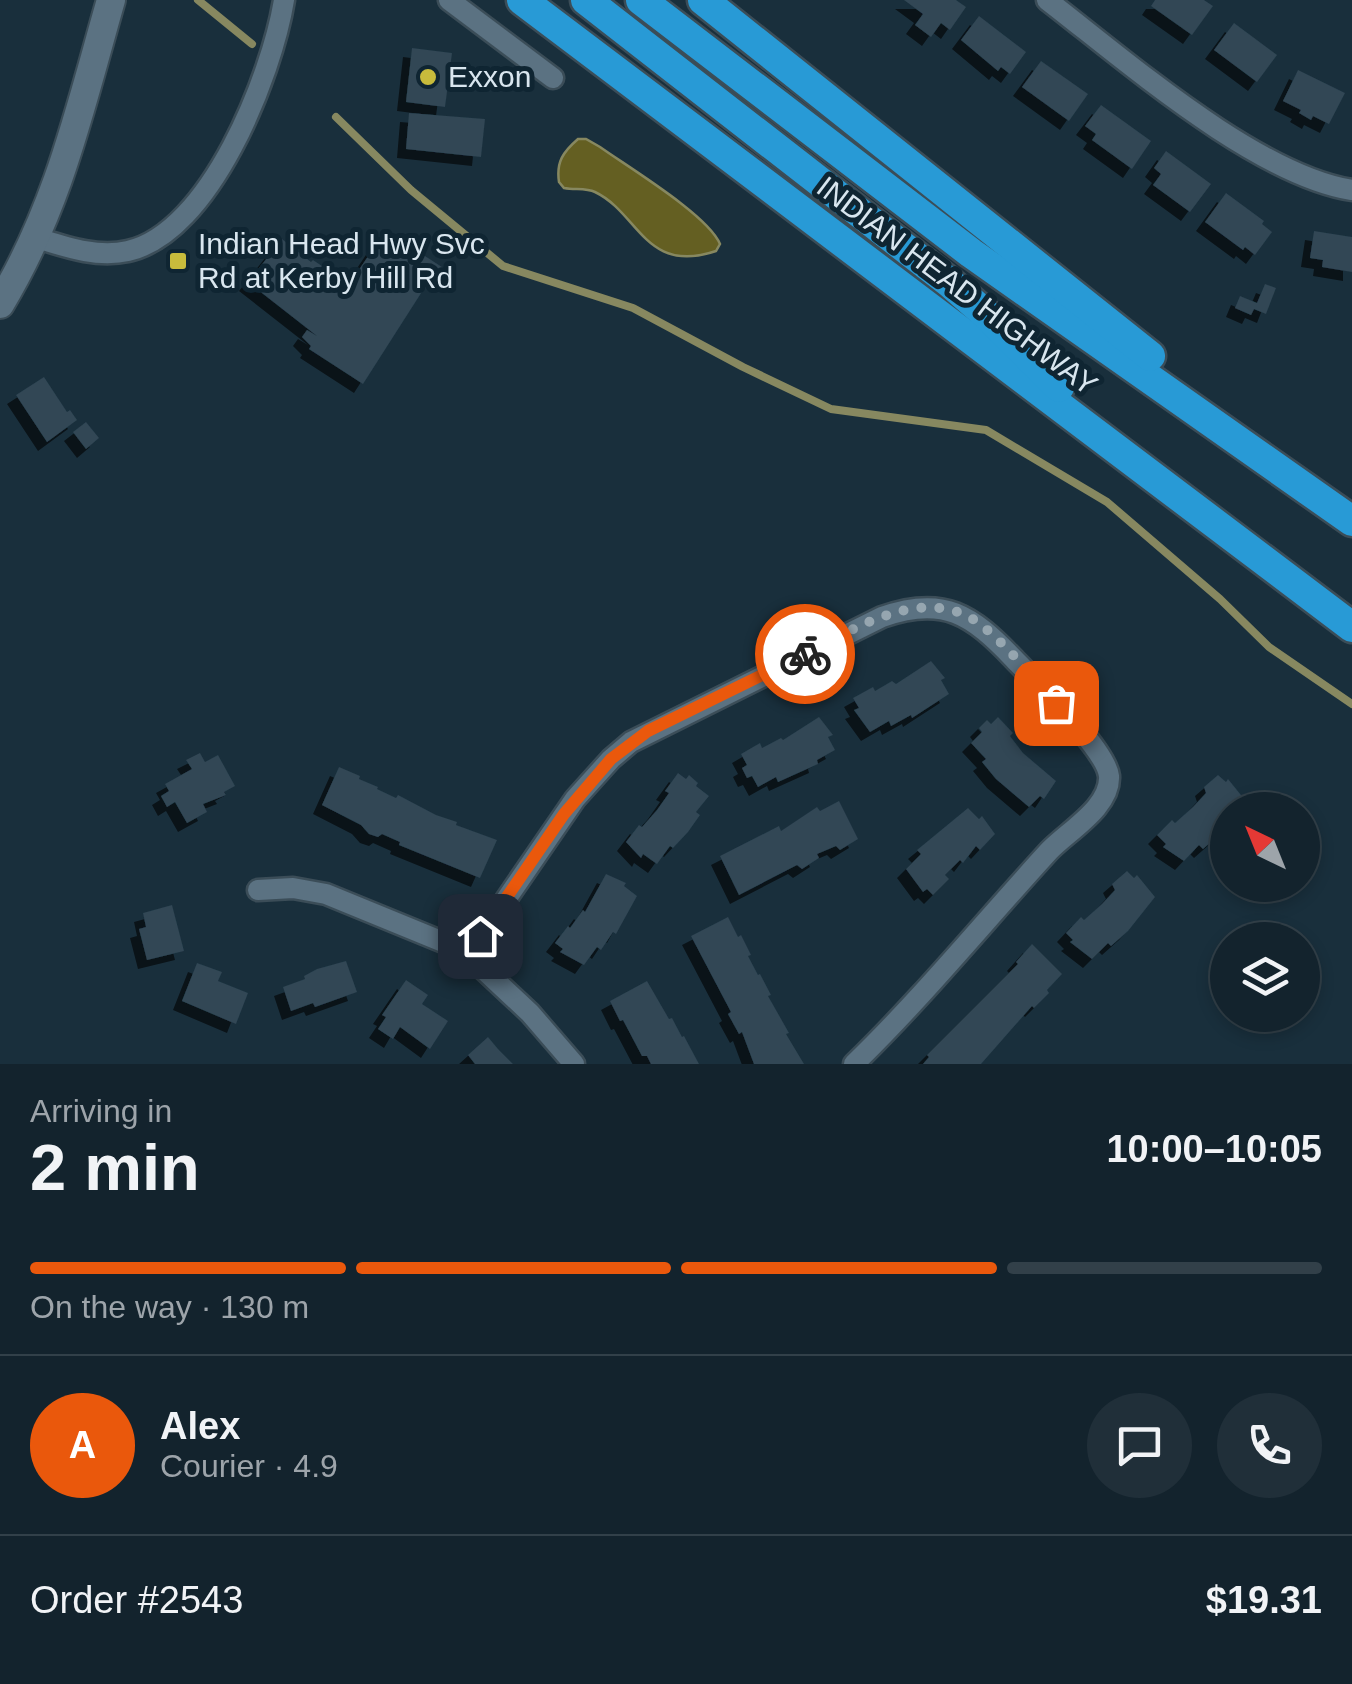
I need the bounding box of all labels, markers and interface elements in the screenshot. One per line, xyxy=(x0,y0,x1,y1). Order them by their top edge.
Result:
place label: Exxon xyxy=(448,60,531,93)
marker: Exxon xyxy=(417,66,439,88)
street label: INDIAN HEAD HIGHWAY xyxy=(811,170,1104,402)
place label: Indian Head Hwy Svc Rd at Kerby Hill Rd xyxy=(198,227,485,294)
marker: Indian Head Hwy Svc Rd at Kerby Hill Rd xyxy=(167,250,189,272)
courier xyxy=(755,604,855,704)
icon: bike xyxy=(778,627,833,682)
pin xyxy=(1014,661,1099,746)
icon: bag xyxy=(1029,676,1084,731)
north arrow xyxy=(1210,792,1320,902)
map controls xyxy=(1210,792,1320,1032)
pin xyxy=(438,894,523,979)
icon: home xyxy=(453,909,508,964)
button: layers xyxy=(1210,922,1320,1032)
text: Arriving in xyxy=(30,1093,172,1129)
text: 10:00–10:05 xyxy=(1106,1128,1322,1170)
text: 2 min xyxy=(30,1131,200,1204)
text: On the way · 130 m xyxy=(30,1289,309,1325)
button: chat xyxy=(1087,1393,1192,1498)
button: phone xyxy=(1217,1393,1322,1498)
text: Alex xyxy=(160,1405,240,1447)
text: A xyxy=(69,1424,96,1466)
text: Courier · 4.9 xyxy=(160,1448,338,1484)
text: Order #2543 xyxy=(30,1579,243,1621)
text: $19.31 xyxy=(1206,1579,1322,1621)

